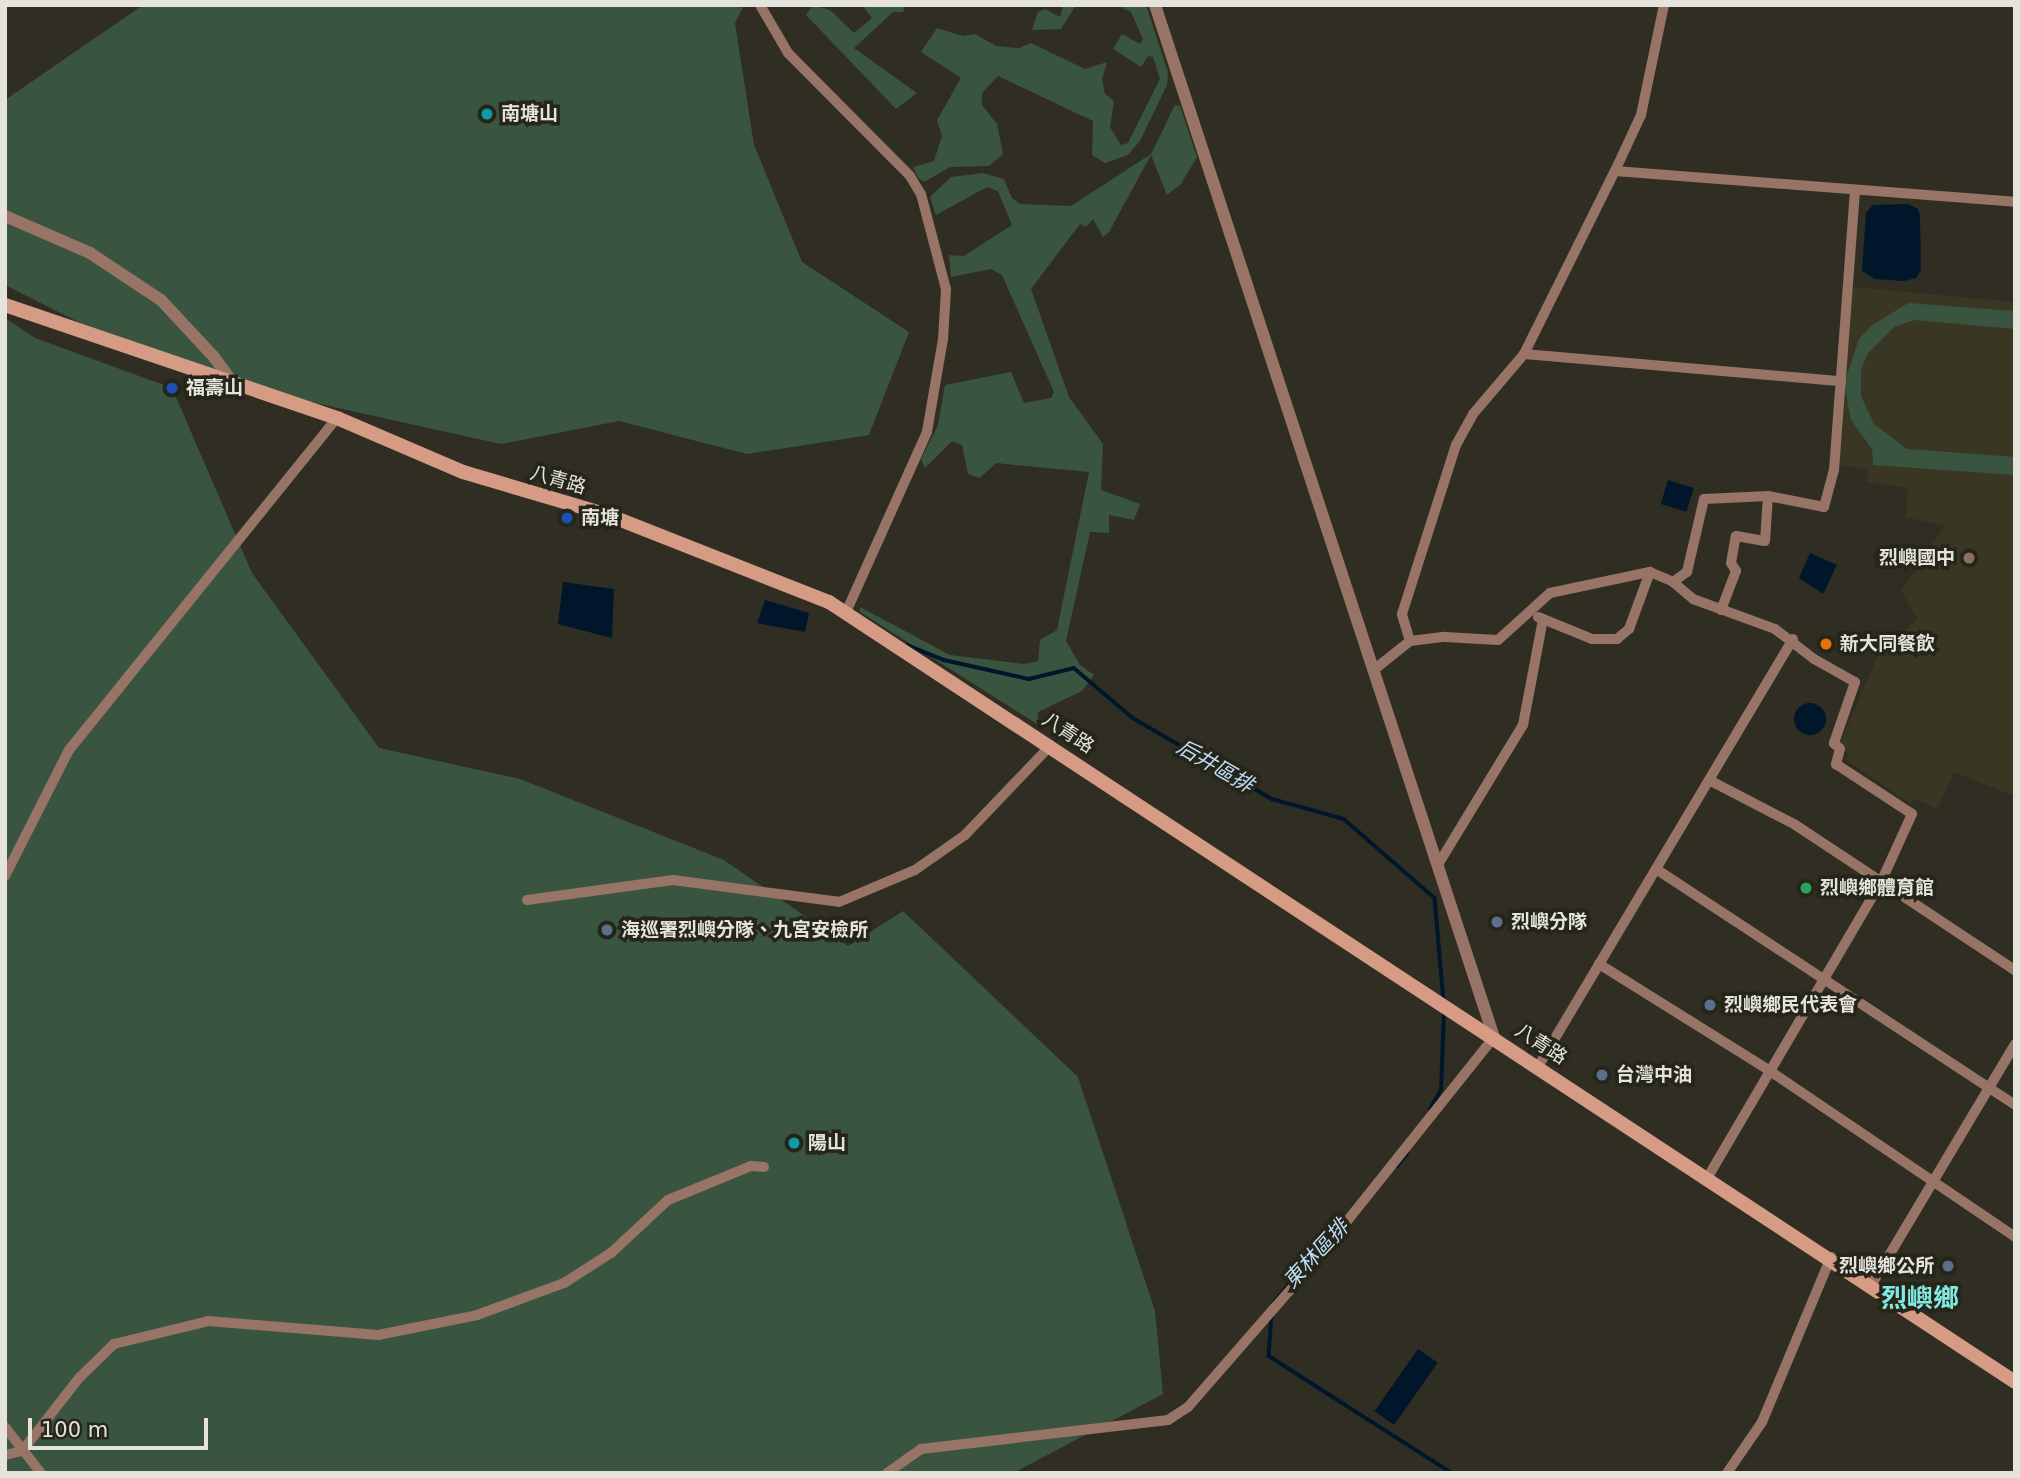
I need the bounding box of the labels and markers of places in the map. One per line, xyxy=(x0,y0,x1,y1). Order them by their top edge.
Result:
place label: 南塘山 xyxy=(501,103,558,125)
marker: 南塘山 xyxy=(479,106,495,122)
place label: 福壽山 xyxy=(186,377,243,399)
marker: 福壽山 xyxy=(164,380,180,396)
place label: 南塘 xyxy=(581,507,619,529)
marker: 南塘 xyxy=(559,510,575,526)
place label: 烈嶼國中 xyxy=(1879,547,1955,569)
marker: 烈嶼國中 xyxy=(1961,550,1977,566)
place label: 新大同餐飲 xyxy=(1840,633,1935,655)
marker: 新大同餐飲 xyxy=(1818,636,1834,652)
place label: 烈嶼鄉體育館 xyxy=(1820,877,1934,899)
marker: 烈嶼鄉體育館 xyxy=(1798,880,1814,896)
place label: 烈嶼分隊 xyxy=(1511,911,1587,933)
marker: 烈嶼分隊 xyxy=(1489,914,1505,930)
place label: 海巡署烈嶼分隊、九宮安檢所 xyxy=(621,919,868,941)
marker: 海巡署烈嶼分隊、九宮安檢所 xyxy=(599,922,615,938)
place label: 烈嶼鄉民代表會 xyxy=(1724,994,1857,1016)
marker: 烈嶼鄉民代表會 xyxy=(1702,997,1718,1013)
place label: 台灣中油 xyxy=(1616,1064,1692,1086)
marker: 台灣中油 xyxy=(1594,1067,1610,1083)
place label: 陽山 xyxy=(808,1132,846,1154)
marker: 陽山 xyxy=(786,1135,802,1151)
place label: 烈嶼鄉公所 xyxy=(1839,1255,1934,1277)
marker: 烈嶼鄉公所 xyxy=(1940,1258,1956,1274)

